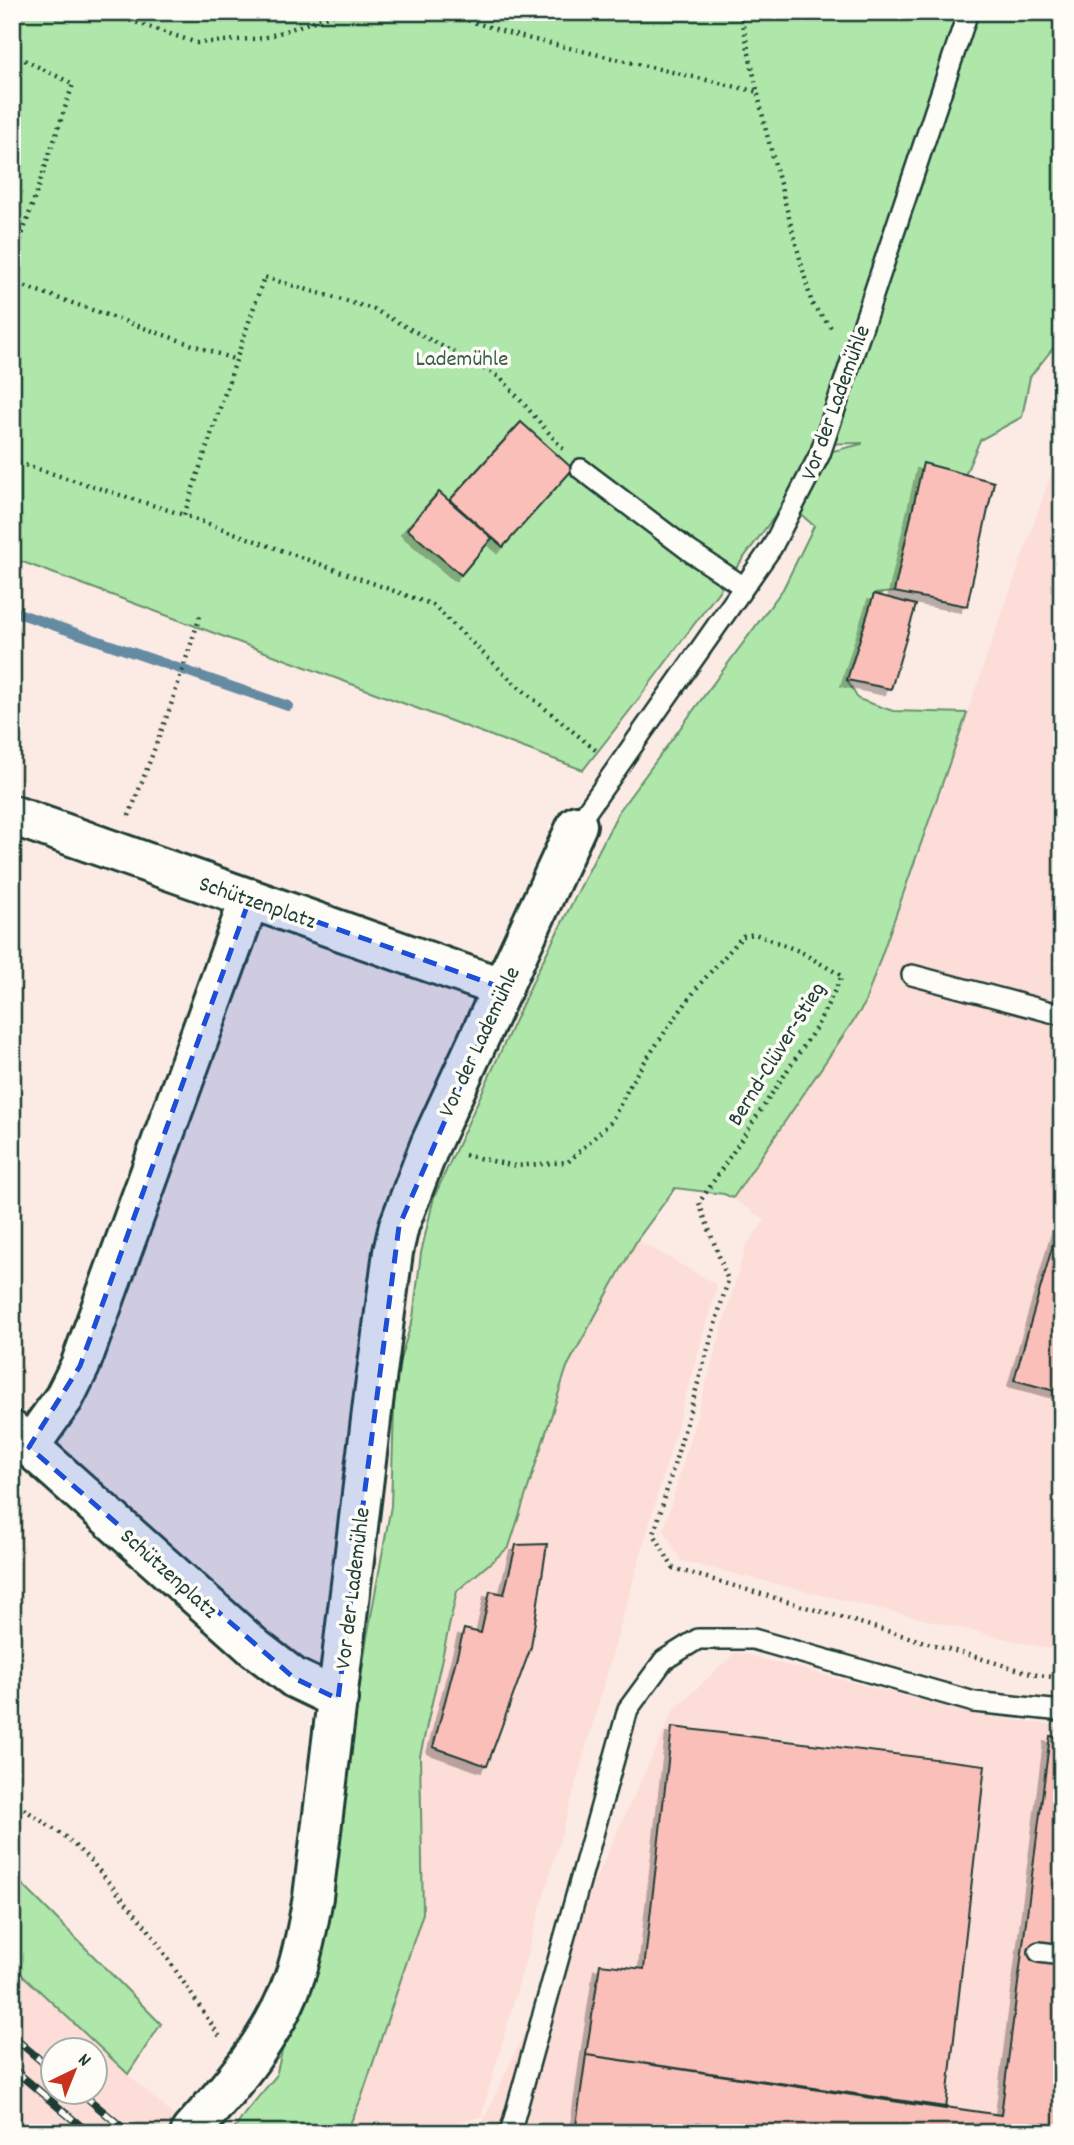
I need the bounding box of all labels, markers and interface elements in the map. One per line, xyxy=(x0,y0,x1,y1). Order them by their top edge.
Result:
street label: Vor der Lademühle xyxy=(794,321,881,485)
park label: Lademühle xyxy=(416,344,508,377)
street label: Schützenplatz xyxy=(194,869,320,940)
street label: Vor der Lademühle xyxy=(432,962,531,1123)
street label: Bernd-Clüver-Stieg xyxy=(720,976,836,1133)
street label: Vor der Lademühle xyxy=(328,1506,381,1671)
street label: Schützenplatz xyxy=(111,1522,224,1628)
north arrow xyxy=(38,2036,108,2106)
text: N xyxy=(71,2048,96,2074)

